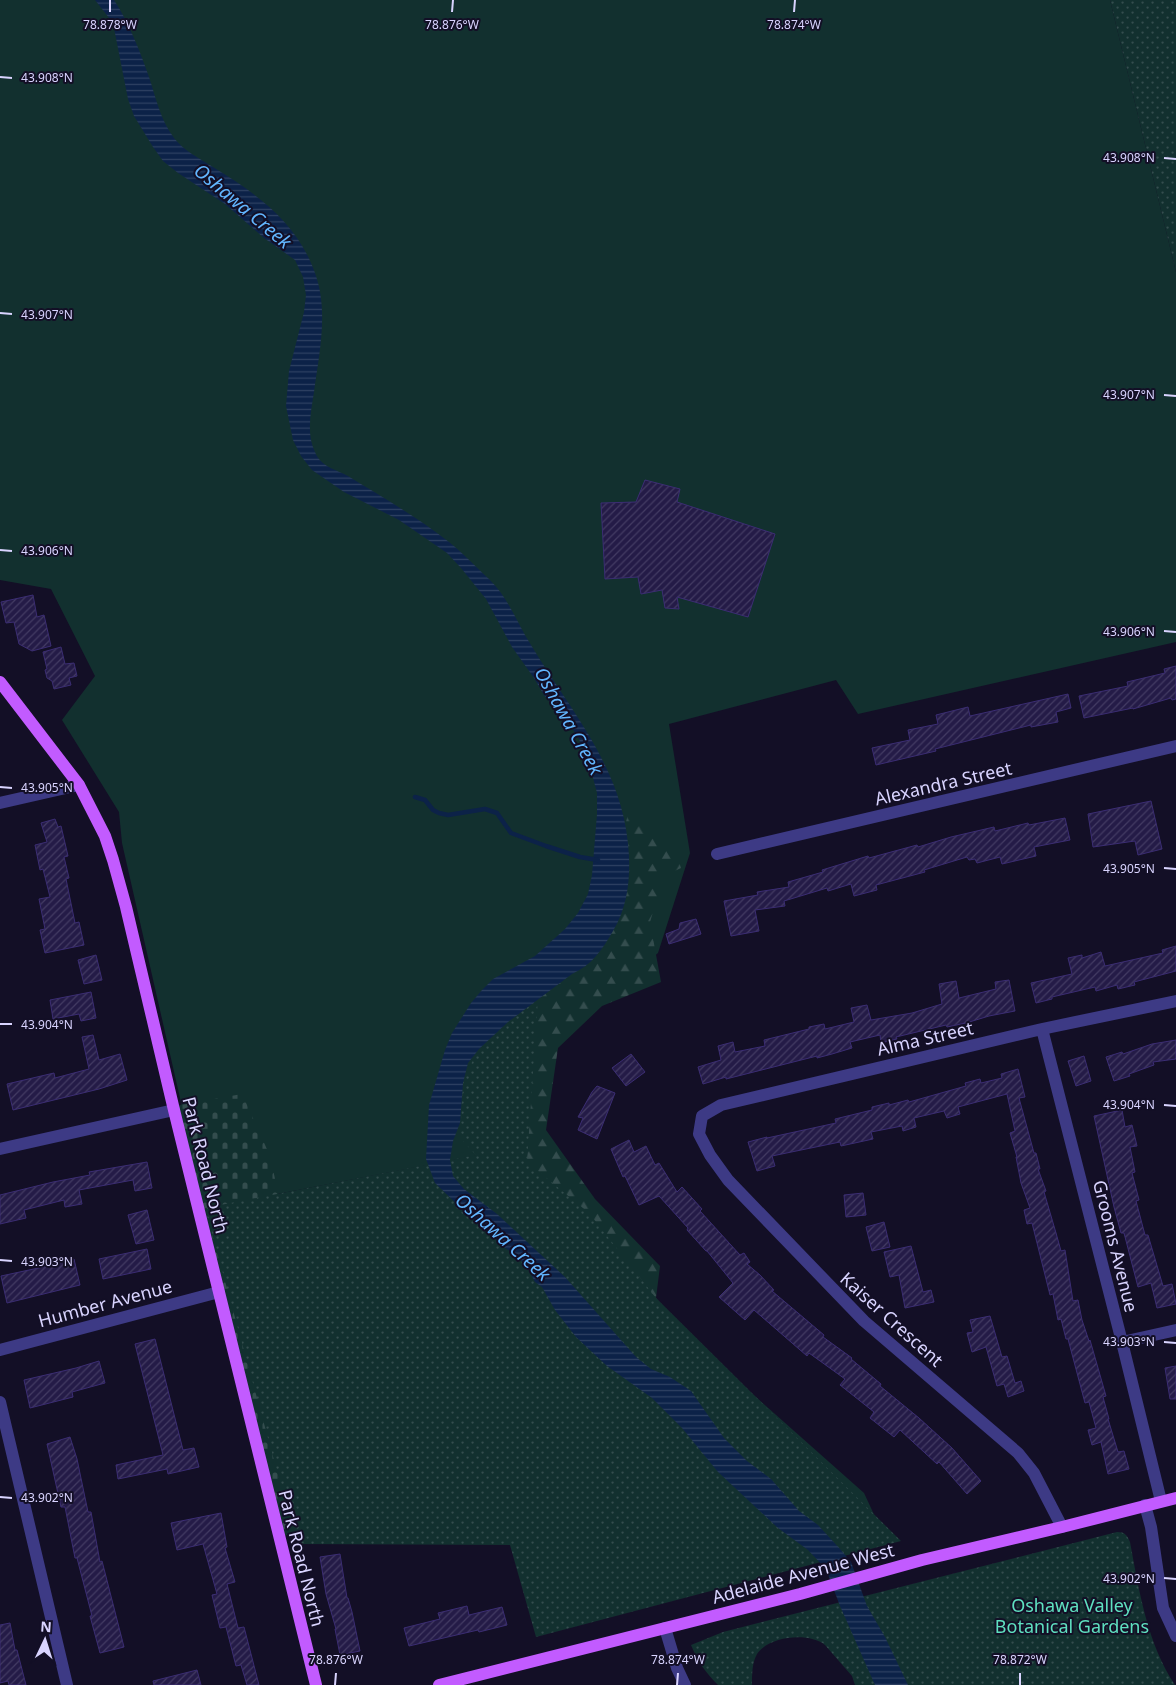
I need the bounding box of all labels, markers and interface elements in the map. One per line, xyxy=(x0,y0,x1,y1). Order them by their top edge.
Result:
text: 78.878°W xyxy=(83,16,137,33)
text: 78.876°W xyxy=(425,16,479,33)
text: 78.874°W xyxy=(767,16,821,33)
text: 43.908°N xyxy=(21,69,73,86)
text: 43.908°N xyxy=(1103,149,1155,166)
water label: Oshawa Creek xyxy=(189,158,298,255)
text: 43.907°N xyxy=(21,306,73,323)
text: 43.907°N xyxy=(1103,386,1155,403)
text: 43.906°N xyxy=(21,542,73,559)
text: 43.906°N xyxy=(1103,623,1155,640)
water label: Oshawa Creek xyxy=(529,662,610,780)
street label: Alexandra Street xyxy=(872,755,1014,810)
text: 43.905°N xyxy=(21,779,73,796)
text: 43.905°N xyxy=(1103,860,1155,877)
street label: Alma Street xyxy=(875,1015,976,1061)
text: 43.904°N xyxy=(21,1016,73,1033)
street label: Park Road North xyxy=(177,1094,235,1236)
text: 43.904°N xyxy=(1103,1096,1155,1113)
street label: Grooms Avenue xyxy=(1088,1177,1144,1315)
water label: Oshawa Creek xyxy=(450,1187,557,1287)
text: 43.903°N xyxy=(21,1253,73,1270)
street label: Kaiser Crescent xyxy=(836,1266,949,1372)
street label: Humber Avenue xyxy=(35,1274,175,1332)
text: 43.903°N xyxy=(1103,1333,1155,1350)
street label: Park Road North xyxy=(273,1487,331,1629)
text: 43.902°N xyxy=(21,1489,73,1506)
street label: Adelaide Avenue West xyxy=(709,1537,897,1609)
text: 43.902°N xyxy=(1103,1570,1155,1587)
park label: Oshawa Valley Botanical Gardens xyxy=(995,1593,1149,1638)
north arrow xyxy=(20,1615,70,1665)
text: N xyxy=(40,1617,52,1636)
text: 78.876°W xyxy=(309,1651,363,1668)
text: 78.874°W xyxy=(651,1651,705,1668)
text: 78.872°W xyxy=(993,1651,1047,1668)

